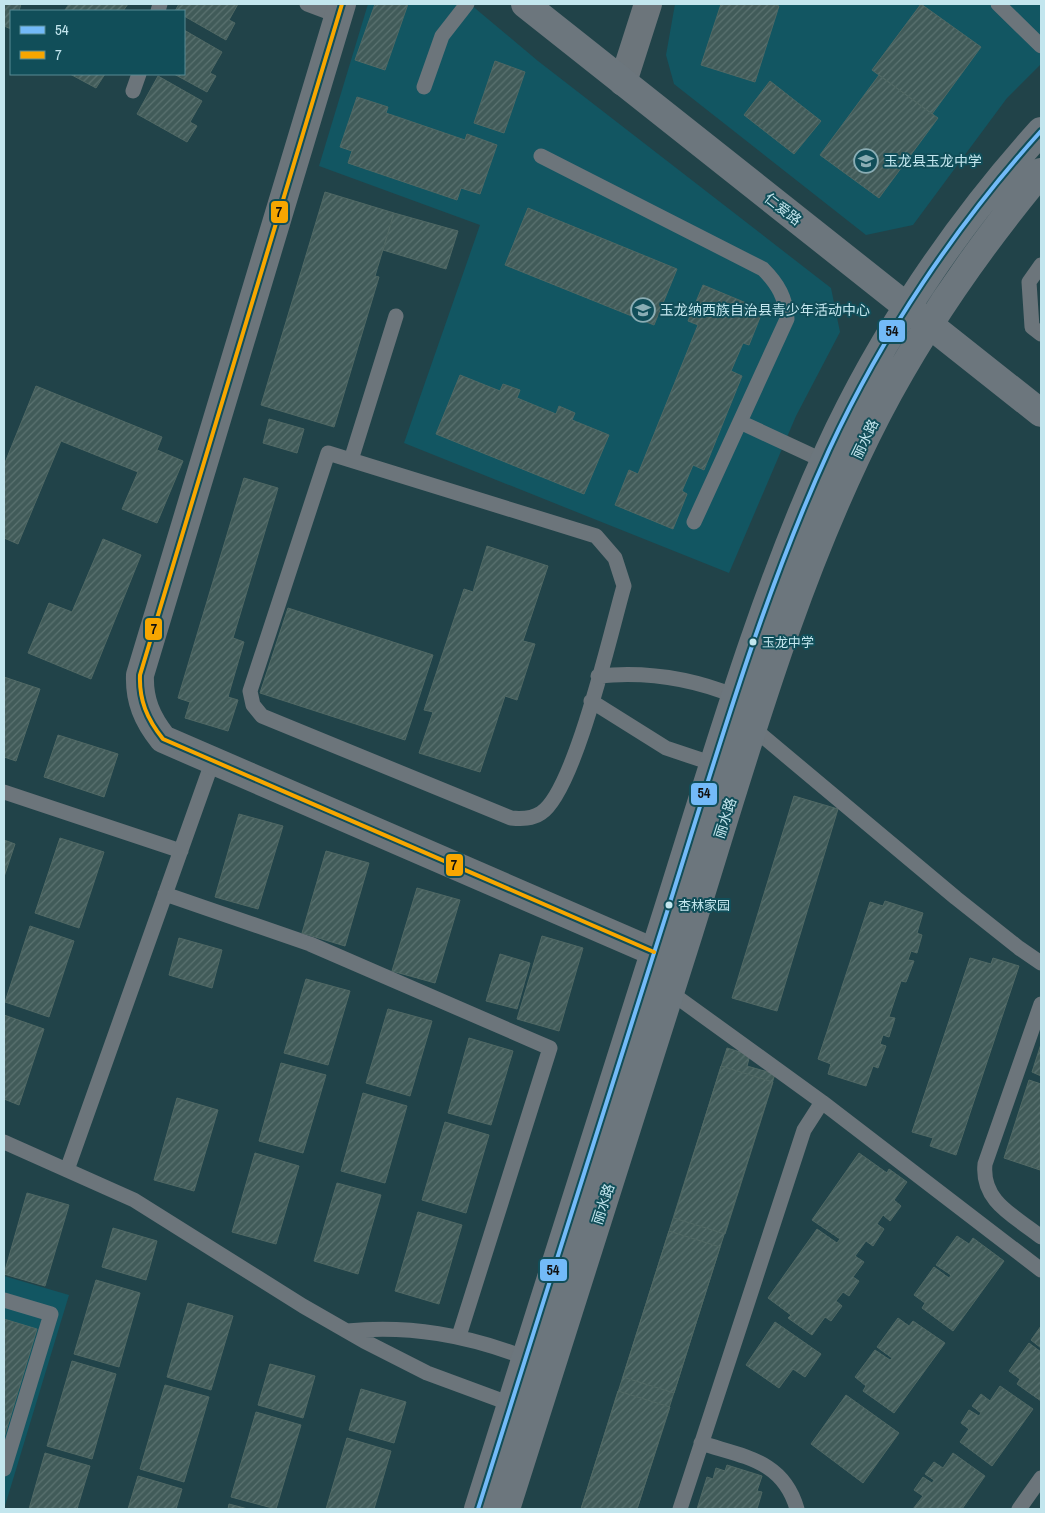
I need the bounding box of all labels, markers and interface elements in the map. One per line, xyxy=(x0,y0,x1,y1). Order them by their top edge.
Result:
legend xyxy=(10,10,185,75)
text: 54 xyxy=(55,19,69,40)
text: 7 xyxy=(55,44,62,65)
school or university icon: 玉龙县玉龙中学 xyxy=(853,148,879,174)
place label: 玉龙县玉龙中学 xyxy=(884,152,982,170)
street label: 仁爱路 xyxy=(761,189,805,229)
line badge: 7 xyxy=(270,200,289,224)
text: 7 xyxy=(276,203,283,221)
school or university icon: 玉龙纳西族自治县青少年活动中心 xyxy=(630,297,656,323)
place label: 玉龙纳西族自治县青少年活动中心 xyxy=(660,301,870,319)
line badge: 54 xyxy=(878,319,906,343)
text: 54 xyxy=(886,322,899,340)
street label: 丽水路 xyxy=(848,416,882,462)
line badge: 7 xyxy=(144,617,163,641)
text: 7 xyxy=(151,620,158,638)
place label: 玉龙中学 xyxy=(762,634,814,651)
marker: 玉龙中学 xyxy=(748,637,758,647)
line badge: 54 xyxy=(690,782,718,806)
text: 54 xyxy=(698,784,711,802)
street label: 丽水路 xyxy=(710,795,740,841)
line badge: 7 xyxy=(445,853,464,877)
text: 7 xyxy=(451,856,458,874)
place label: 杏林家园 xyxy=(678,897,730,914)
marker: 杏林家园 xyxy=(664,900,674,910)
street label: 丽水路 xyxy=(588,1181,618,1227)
line badge: 54 xyxy=(539,1258,568,1282)
text: 54 xyxy=(547,1261,560,1279)

